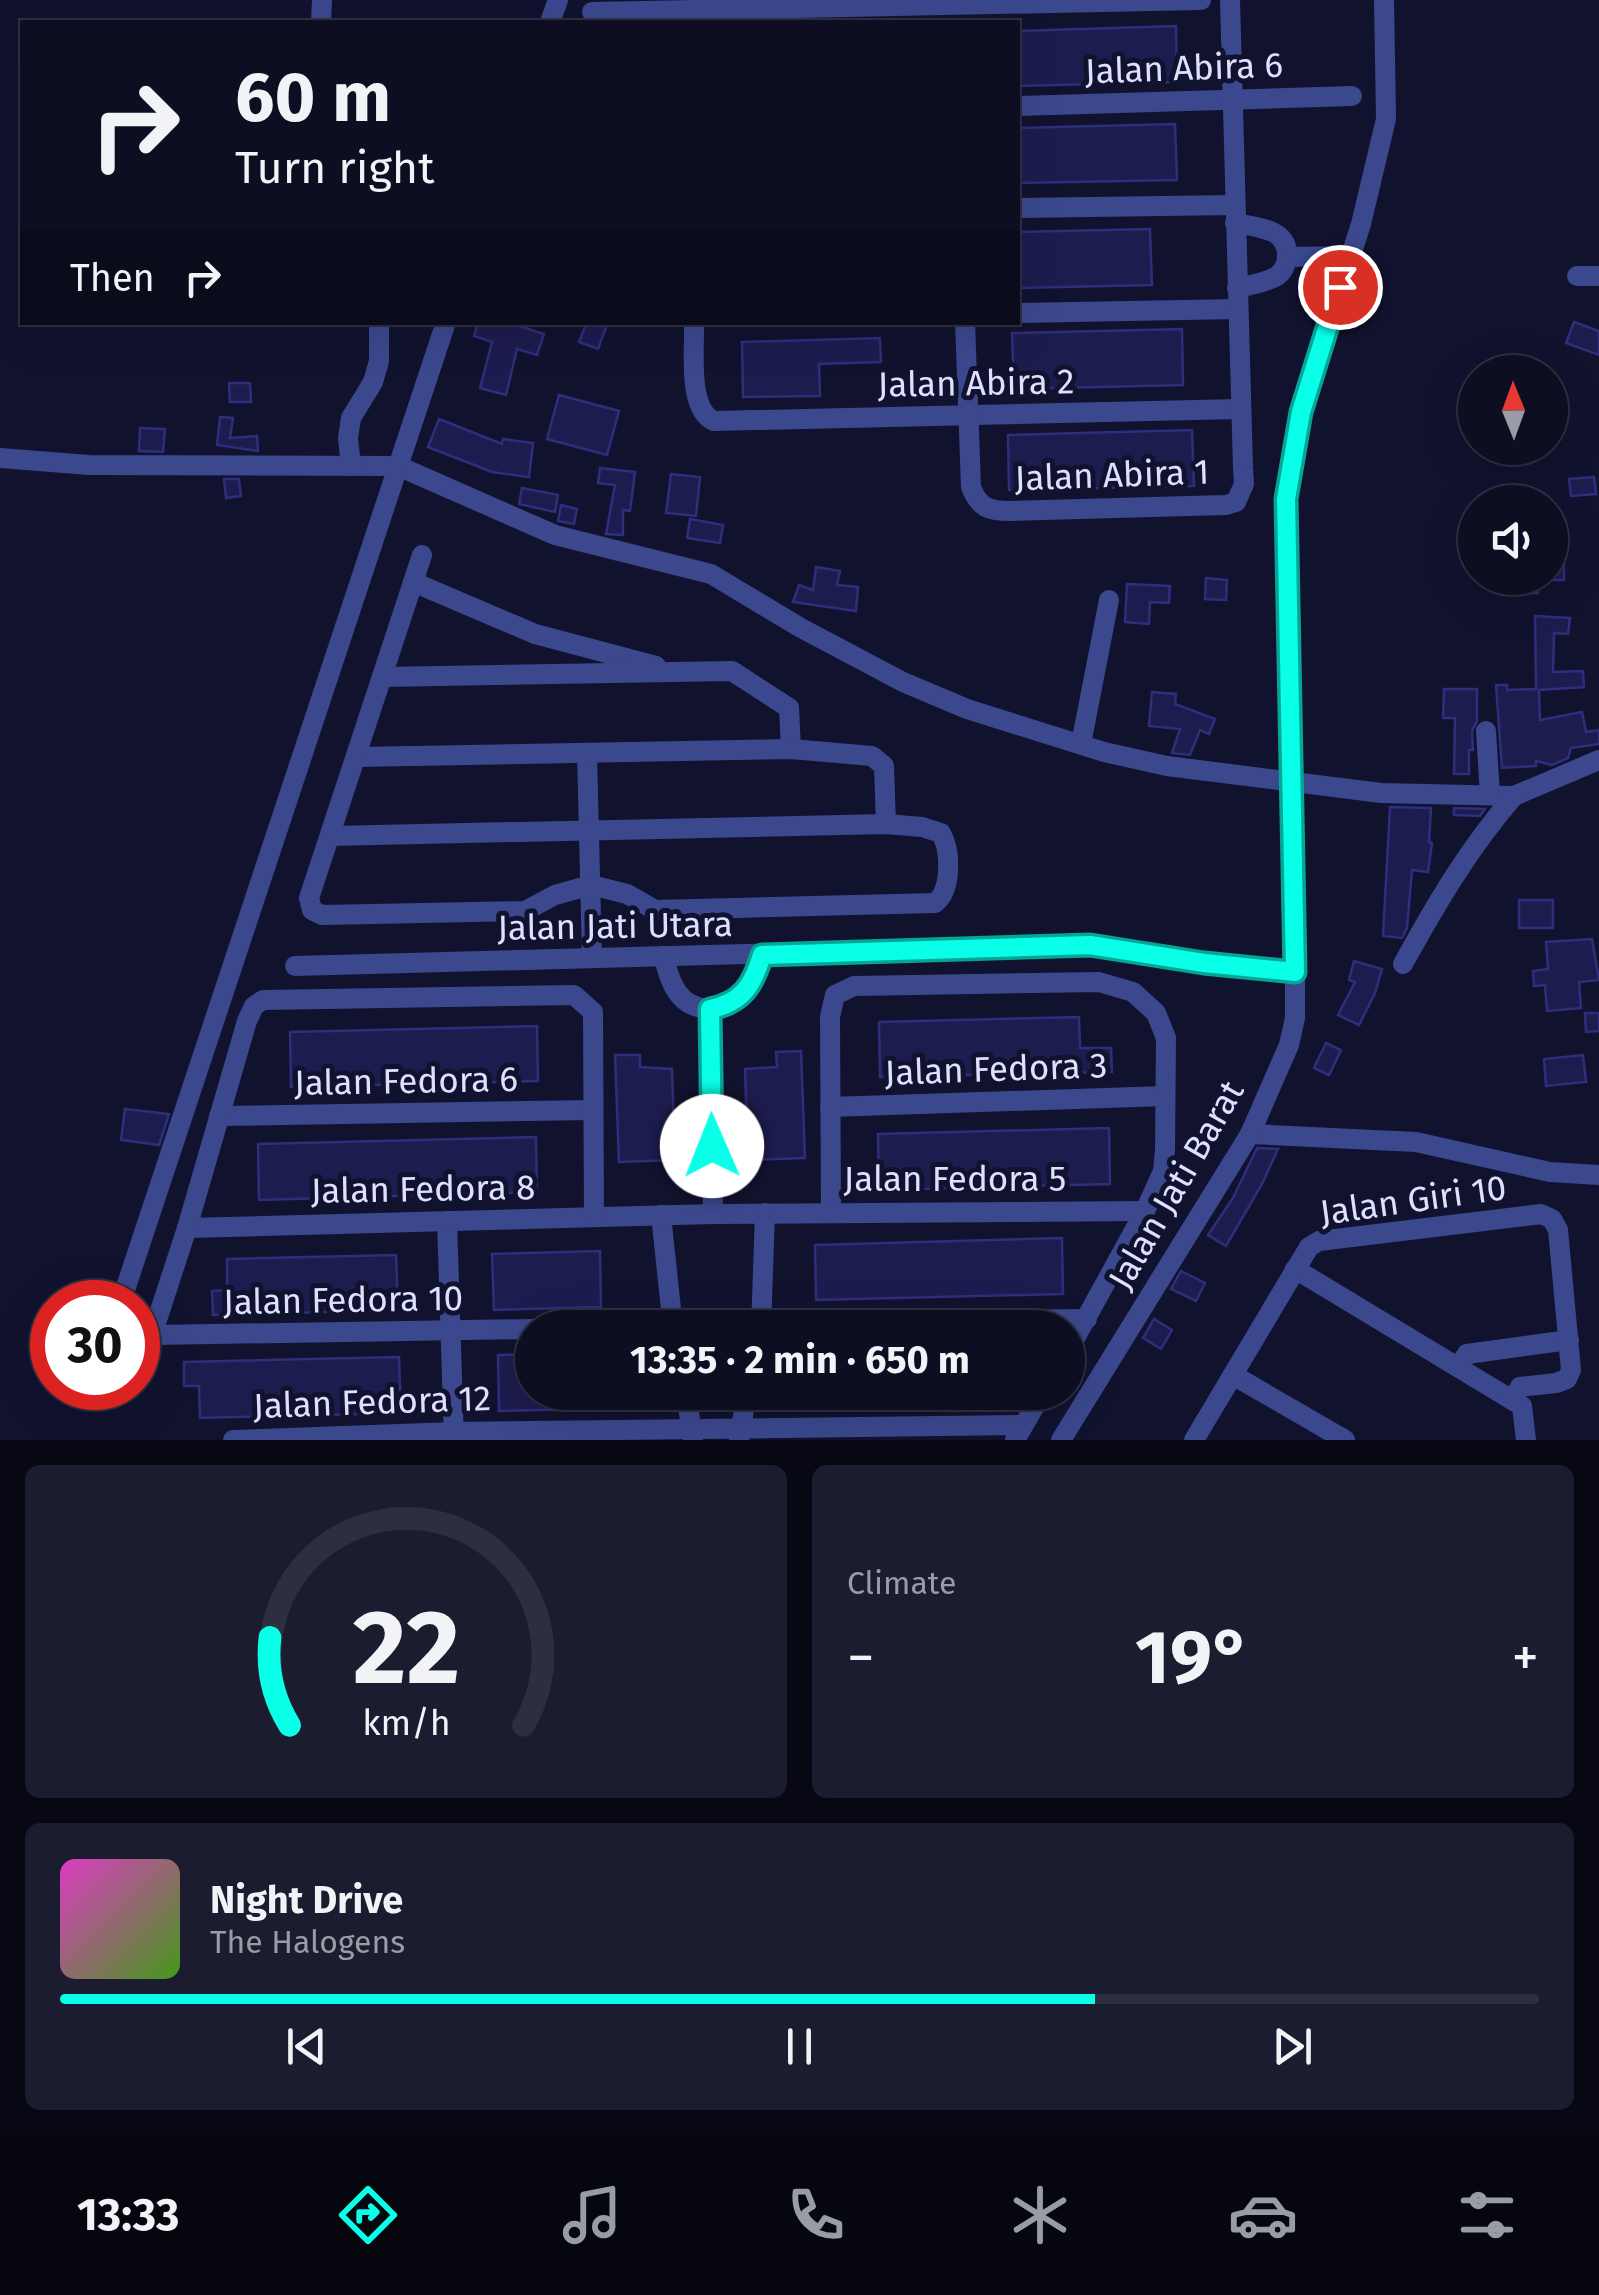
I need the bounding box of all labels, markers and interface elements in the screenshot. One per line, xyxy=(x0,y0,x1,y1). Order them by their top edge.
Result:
street label: Jalan Abira 6 xyxy=(1084,44,1284,92)
text: 60 m xyxy=(235,56,391,140)
icon: right xyxy=(70,60,200,190)
text: Turn right xyxy=(235,141,434,195)
pin xyxy=(1298,245,1383,330)
icon: right xyxy=(175,250,230,305)
text: Then xyxy=(70,255,155,301)
icon: arrive xyxy=(1313,260,1368,315)
north arrow xyxy=(1458,355,1568,465)
map controls xyxy=(1458,355,1568,595)
street label: Jalan Abira 2 xyxy=(877,360,1075,406)
street label: Jalan Abira 1 xyxy=(1014,451,1210,499)
button: sound xyxy=(1458,485,1568,595)
street label: Jalan Jati Utara xyxy=(497,903,733,949)
street label: Jalan Fedora 3 xyxy=(884,1044,1108,1094)
street label: Jalan Fedora 6 xyxy=(294,1058,518,1104)
street label: Jalan Jati Barat xyxy=(1099,1073,1253,1297)
position arrow xyxy=(660,1094,764,1198)
street label: Jalan Fedora 5 xyxy=(844,1158,1066,1200)
street label: Jalan Fedora 8 xyxy=(310,1166,536,1212)
street label: Jalan Giri 10 xyxy=(1317,1166,1509,1234)
street label: Jalan Fedora 10 xyxy=(223,1277,463,1323)
speed limit sign: 30 xyxy=(30,1280,160,1410)
text: 13:35 · 2 min · 650 m xyxy=(630,1337,970,1383)
street label: Jalan Fedora 12 xyxy=(252,1377,492,1427)
text: Climate xyxy=(847,1564,956,1602)
text: 22 xyxy=(352,1586,460,1711)
text: 19° xyxy=(1135,1613,1251,1703)
text: − xyxy=(847,1625,875,1691)
text: + xyxy=(1512,1625,1539,1691)
text: km/h xyxy=(362,1702,450,1744)
text: Night Drive xyxy=(210,1877,403,1923)
text: The Halogens xyxy=(210,1923,405,1961)
icon: previous xyxy=(279,2019,334,2074)
icon: pause xyxy=(772,2019,827,2074)
icon: next xyxy=(1265,2019,1320,2074)
icon: directions xyxy=(333,2180,403,2250)
icon: music xyxy=(557,2180,627,2250)
icon: phone xyxy=(781,2180,851,2250)
icon: climate xyxy=(1005,2180,1075,2250)
icon: car xyxy=(1228,2180,1298,2250)
icon: filters xyxy=(1452,2180,1522,2250)
text: 13:33 xyxy=(77,2188,179,2242)

